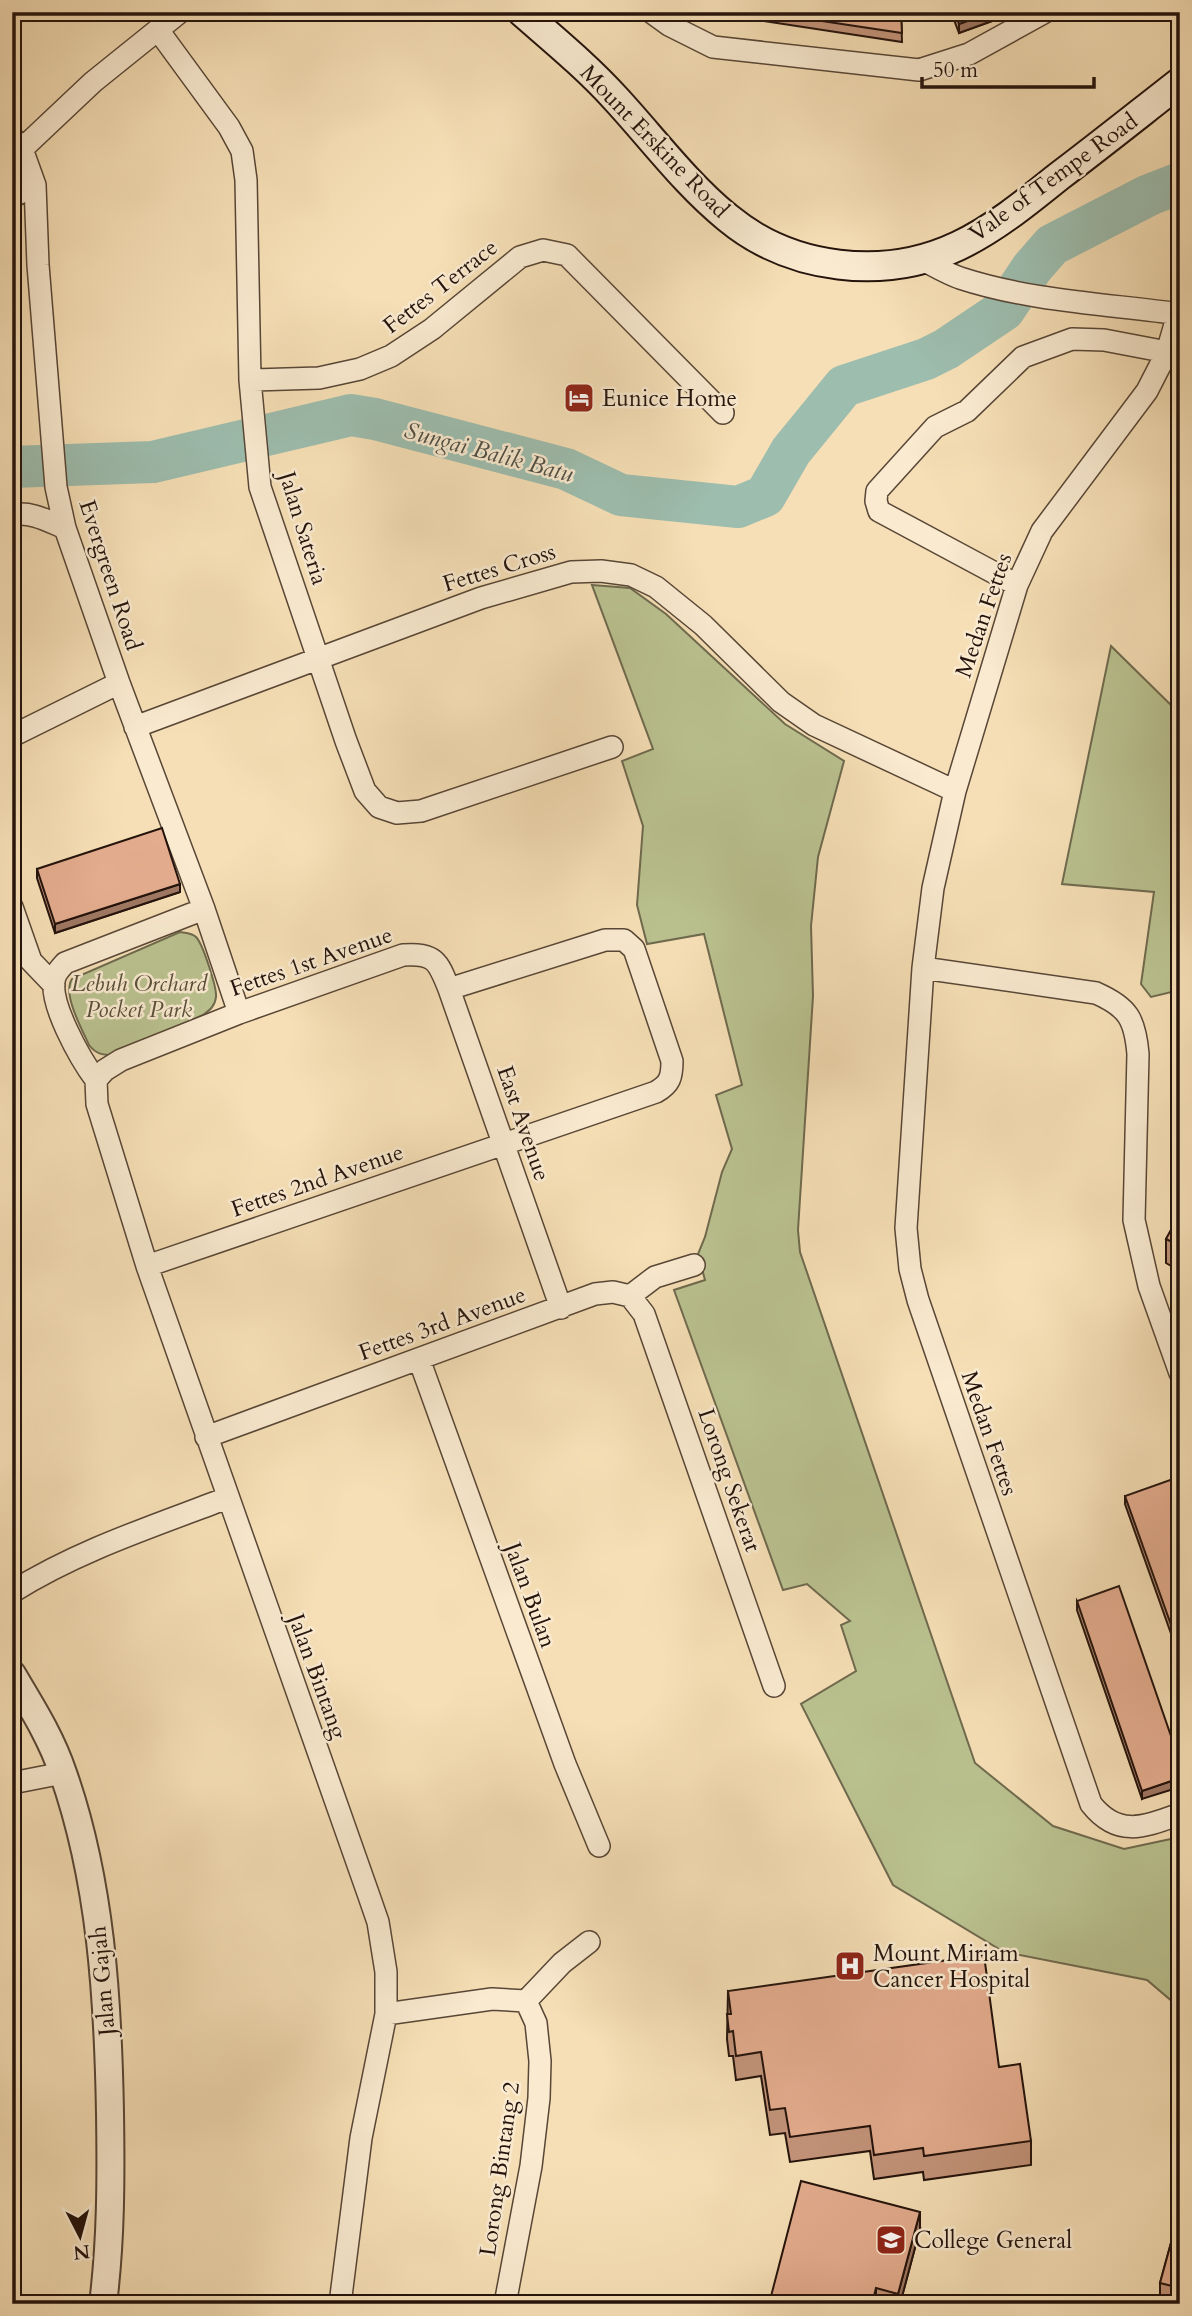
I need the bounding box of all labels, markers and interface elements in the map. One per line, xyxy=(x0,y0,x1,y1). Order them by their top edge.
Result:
scale bar xyxy=(922,46,1094,90)
text: 50 m xyxy=(933,56,978,85)
street label: Mount Erskine Road xyxy=(573,58,737,226)
street label: Vale of Tempe Road xyxy=(963,105,1144,249)
street label: Fettes Terrace xyxy=(377,232,504,341)
hotel icon: Eunice Home xyxy=(562,381,596,415)
place label: Eunice Home xyxy=(602,383,737,414)
water label: Sungai Balik Batu xyxy=(401,414,577,491)
street label: Jalan Sateria xyxy=(271,465,335,589)
street label: Evergreen Road xyxy=(72,496,150,655)
street label: Fettes Cross xyxy=(439,536,559,599)
street label: Medan Fettes xyxy=(948,549,1019,682)
street label: Fettes 1st Avenue xyxy=(226,919,397,1004)
park label: Lebuh Orchard Pocket Park xyxy=(71,968,208,1025)
street label: East Avenue xyxy=(489,1061,558,1185)
street label: Fettes 2nd Avenue xyxy=(227,1136,407,1224)
street label: Fettes 3rd Avenue xyxy=(354,1279,530,1368)
street label: Medan Fettes xyxy=(954,1367,1025,1500)
street label: Lorong Sekerat xyxy=(691,1404,769,1556)
street label: Jalan Bulan xyxy=(496,1535,564,1652)
street label: Jalan Bintang xyxy=(280,1606,355,1743)
street label: Jalan Gajah xyxy=(82,1924,123,2040)
place label: Mount Miriam Cancer Hospital xyxy=(873,1938,1030,1995)
hospital icon: Mount Miriam Cancer Hospital xyxy=(833,1949,867,1983)
street label: Lorong Bintang 2 xyxy=(472,2080,527,2258)
north arrow xyxy=(46,2200,116,2270)
school or university icon: College General xyxy=(874,2223,908,2257)
place label: College General xyxy=(914,2225,1072,2256)
text: N xyxy=(72,2238,91,2266)

